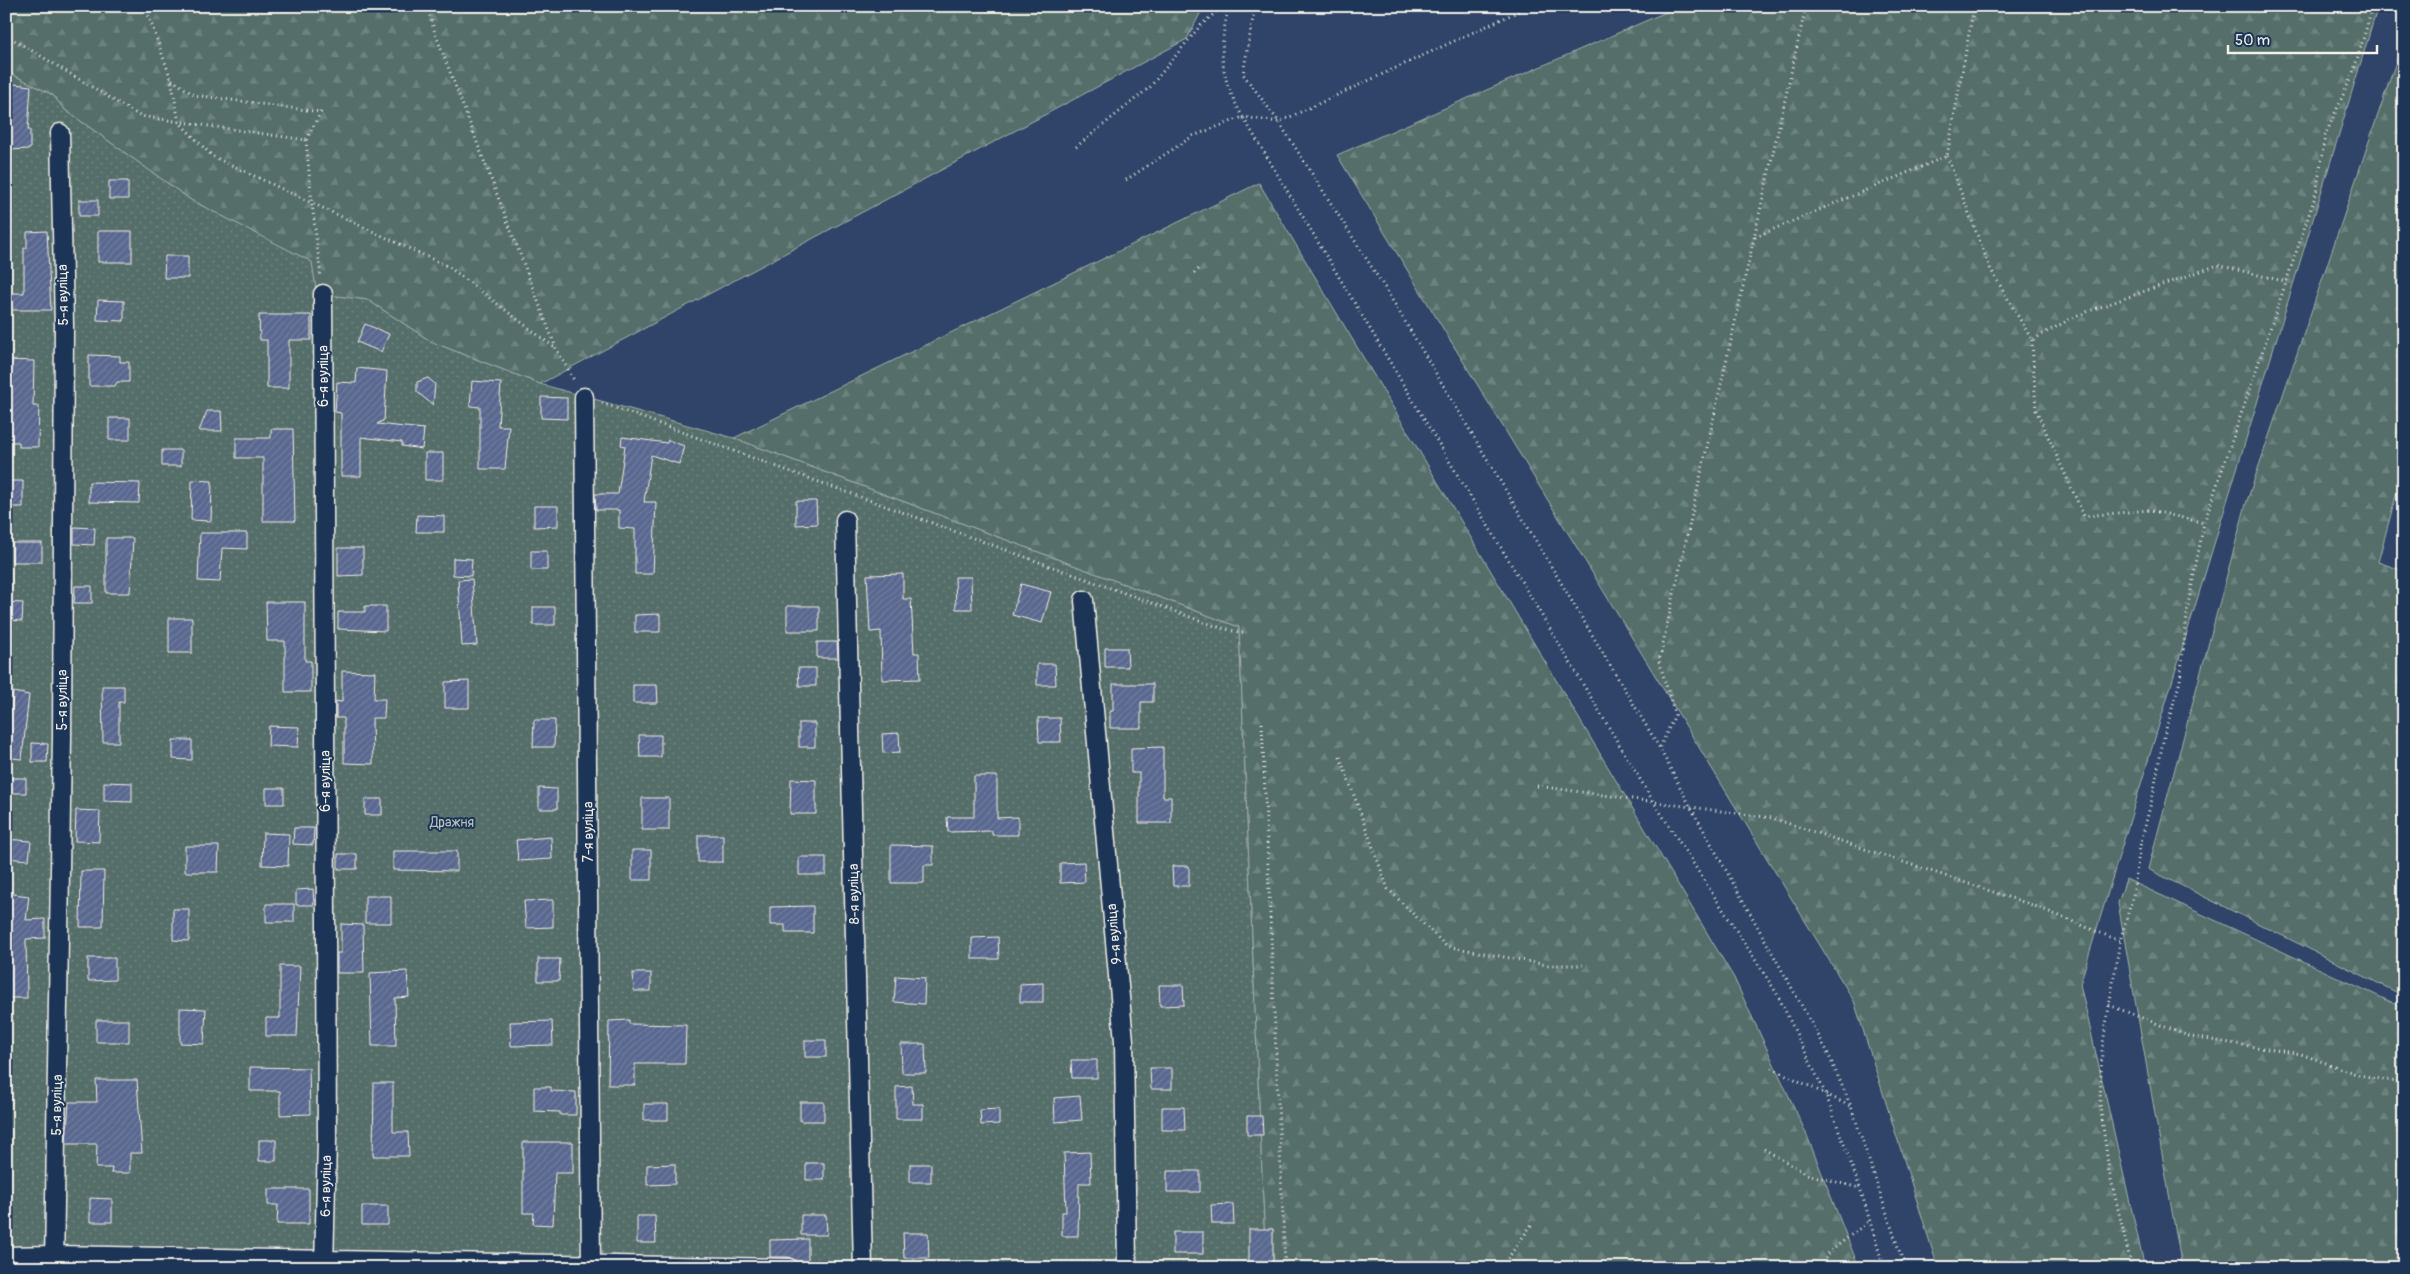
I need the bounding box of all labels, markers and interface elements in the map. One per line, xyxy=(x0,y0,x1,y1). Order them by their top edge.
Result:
scale bar xyxy=(2228,22,2376,54)
text: 50 m xyxy=(2235,31,2270,50)
street label: 5-я вуліца xyxy=(54,264,72,326)
street label: 6-я вуліца xyxy=(315,345,332,407)
street label: 5-я вуліца xyxy=(54,669,71,731)
street label: 6-я вуліца xyxy=(317,750,334,812)
street label: 7-я вуліца xyxy=(580,802,597,863)
park label: Дражня xyxy=(429,814,474,831)
street label: 8-я вуліца xyxy=(845,864,863,924)
street label: 9-я вуліца xyxy=(1103,903,1125,965)
street label: 5-я вуліца xyxy=(48,1074,66,1136)
street label: 6-я вуліца xyxy=(317,1155,335,1217)

